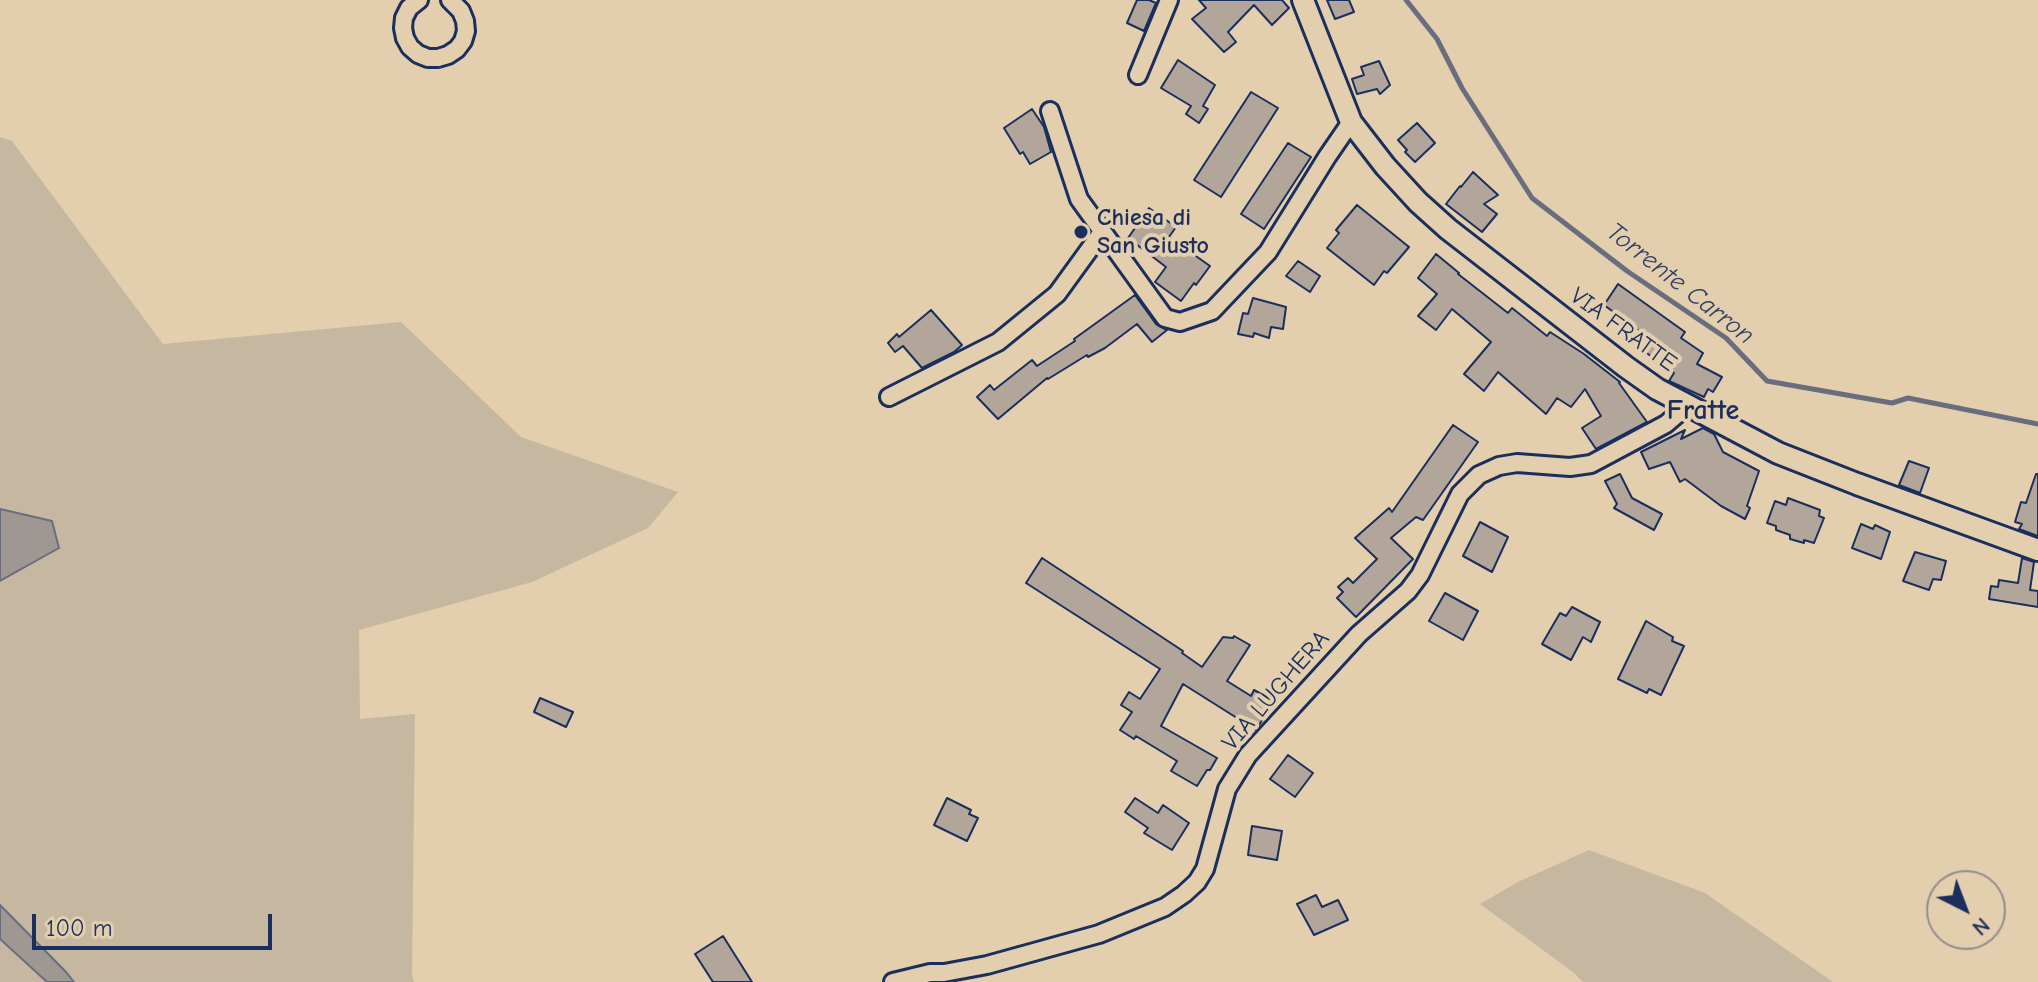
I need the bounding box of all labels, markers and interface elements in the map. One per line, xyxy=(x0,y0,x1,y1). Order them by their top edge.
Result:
place label: Chiesa di San Giusto xyxy=(1097,204,1209,260)
water label: Torrente Carron xyxy=(1600,217,1760,351)
marker: Chiesa di San Giusto xyxy=(1072,223,1090,241)
street label: VIA FRATTE xyxy=(1564,282,1682,378)
district label: Fratte xyxy=(1667,394,1739,428)
street label: VIA LUGHERA xyxy=(1216,625,1336,757)
north arrow xyxy=(1926,870,2006,950)
scale bar xyxy=(36,898,276,948)
text: N xyxy=(1967,912,1995,941)
text: 100 m xyxy=(46,914,113,942)

